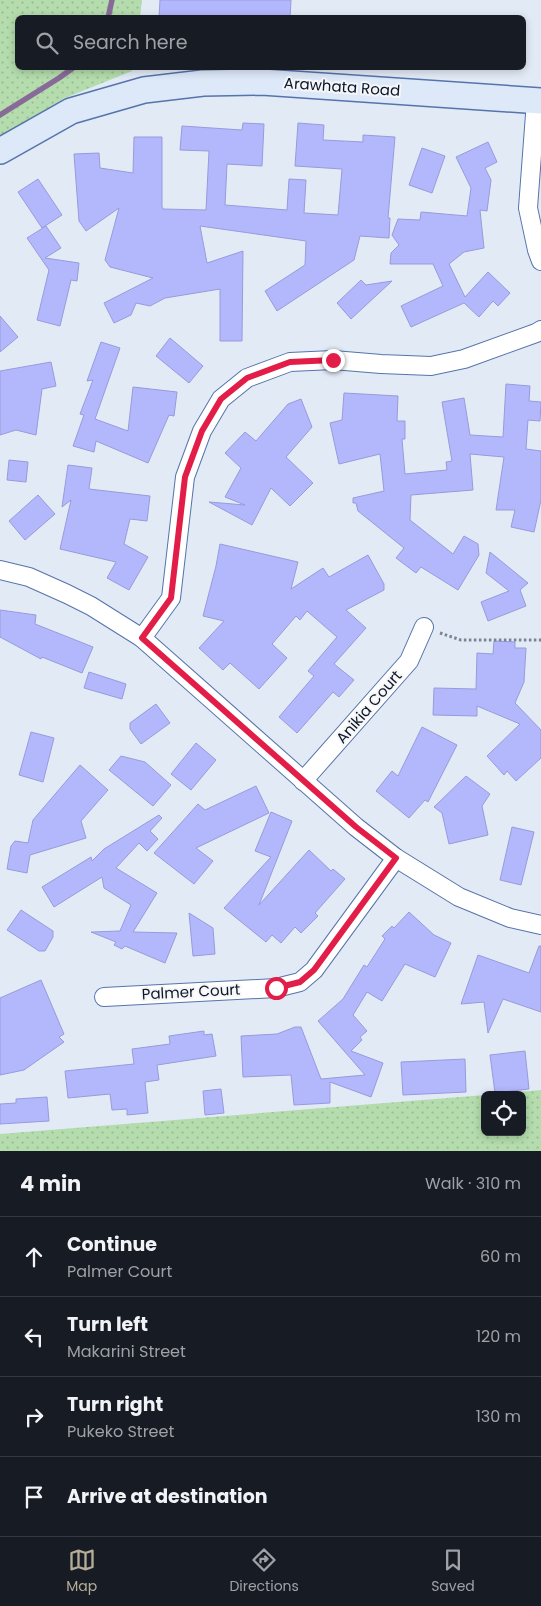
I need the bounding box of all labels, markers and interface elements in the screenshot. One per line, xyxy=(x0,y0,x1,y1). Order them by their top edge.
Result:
search box xyxy=(15,15,526,70)
icon: search xyxy=(33,29,61,57)
text: Search here xyxy=(73,29,187,56)
street label: Arawhata Road xyxy=(283,72,401,101)
route end xyxy=(322,349,345,372)
street label: Anikia Court xyxy=(331,666,406,748)
route start xyxy=(265,977,288,1000)
street label: Palmer Court xyxy=(141,978,241,1005)
map controls xyxy=(481,1091,526,1136)
button: locate xyxy=(481,1091,526,1136)
text: 4 min xyxy=(20,1169,81,1198)
text: Walk · 310 m xyxy=(425,1172,521,1195)
text: Continue xyxy=(67,1231,157,1258)
icon: ahead xyxy=(20,1243,48,1271)
text: 60 m xyxy=(480,1245,521,1268)
text: Palmer Court xyxy=(67,1260,172,1283)
text: Turn left xyxy=(67,1311,148,1338)
icon: left xyxy=(20,1323,48,1351)
text: 120 m xyxy=(476,1325,521,1348)
text: Makarini Street xyxy=(67,1340,186,1363)
text: Turn right xyxy=(67,1391,163,1418)
icon: right xyxy=(20,1403,48,1431)
text: 130 m xyxy=(476,1405,521,1428)
text: Pukeko Street xyxy=(67,1420,174,1443)
icon: arrive xyxy=(20,1483,48,1511)
text: Arrive at destination xyxy=(67,1483,268,1510)
tab: Map xyxy=(66,1546,97,1597)
tab: Directions xyxy=(229,1546,299,1597)
tab: Saved xyxy=(431,1546,475,1597)

